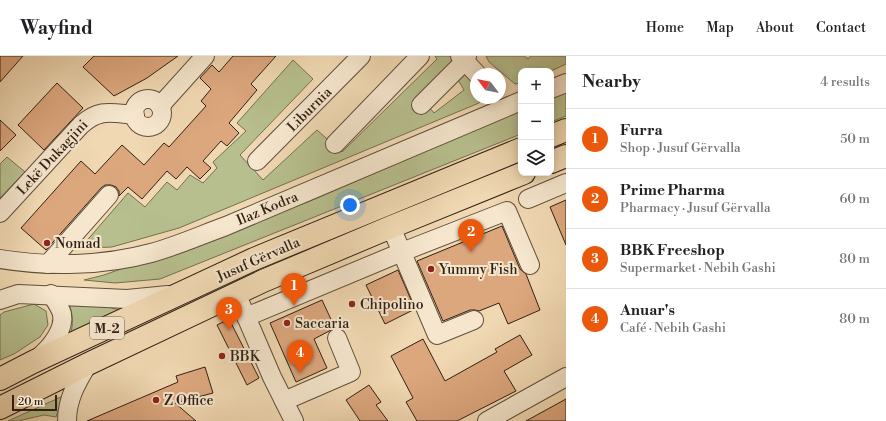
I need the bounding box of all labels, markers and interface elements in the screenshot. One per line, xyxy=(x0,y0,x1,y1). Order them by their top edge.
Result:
text: Wayfind xyxy=(20,16,93,40)
text: Home xyxy=(646,19,684,37)
text: Map xyxy=(706,19,734,37)
text: About xyxy=(756,19,794,37)
text: Contact xyxy=(816,19,866,37)
north arrow xyxy=(470,68,506,104)
map controls xyxy=(518,68,554,176)
button: + xyxy=(518,68,554,104)
text: Nearby xyxy=(582,71,641,93)
text: 4 results xyxy=(820,74,870,90)
street label: Liburnia xyxy=(283,83,337,136)
button: − xyxy=(518,104,554,140)
street label: Lekë Dukagjini xyxy=(13,116,93,199)
text: Furra xyxy=(620,121,663,140)
text: 1 xyxy=(592,131,598,147)
text: 50 m xyxy=(840,131,870,147)
button: layers xyxy=(518,140,554,176)
text: Shop · Jusuf Gërvalla xyxy=(620,140,741,156)
text: Prime Pharma xyxy=(620,181,725,200)
street label: Ilaz Kodra xyxy=(234,188,302,230)
text: 2 xyxy=(591,191,599,207)
text: 60 m xyxy=(839,191,870,207)
your location xyxy=(340,195,360,215)
text: Pharmacy · Jusuf Gërvalla xyxy=(620,200,770,216)
pin: 2 xyxy=(458,219,484,252)
street label: Jusuf Gërvalla xyxy=(213,233,304,287)
place label: Nomad xyxy=(55,235,100,253)
marker: Nomad xyxy=(42,238,52,248)
text: BBK Freeshop xyxy=(620,241,725,260)
text: 3 xyxy=(591,251,599,267)
text: 80 m xyxy=(839,251,870,267)
text: Supermarket · Nebih Gashi xyxy=(620,260,776,276)
place label: Yummy Fish xyxy=(438,261,518,279)
marker: Yummy Fish xyxy=(426,264,436,274)
pin: 1 xyxy=(281,273,307,306)
place label: Chipolino xyxy=(360,296,424,314)
pin: 3 xyxy=(216,297,242,330)
marker: Chipolino xyxy=(347,299,357,309)
text: Anuar's xyxy=(620,301,675,320)
text: 4 xyxy=(591,311,599,327)
text: 80 m xyxy=(839,311,870,327)
place label: Saccaria xyxy=(295,315,350,333)
road number: M-2 xyxy=(90,317,124,339)
marker: Saccaria xyxy=(282,318,292,328)
text: Café · Nebih Gashi xyxy=(620,320,726,336)
pin: 4 xyxy=(287,340,313,373)
place label: BBK xyxy=(229,348,261,366)
marker: BBK xyxy=(217,351,227,361)
place label: Z Office xyxy=(164,392,214,410)
scale bar xyxy=(12,393,57,412)
text: 20 m xyxy=(18,395,43,409)
marker: Z Office xyxy=(151,395,161,405)

